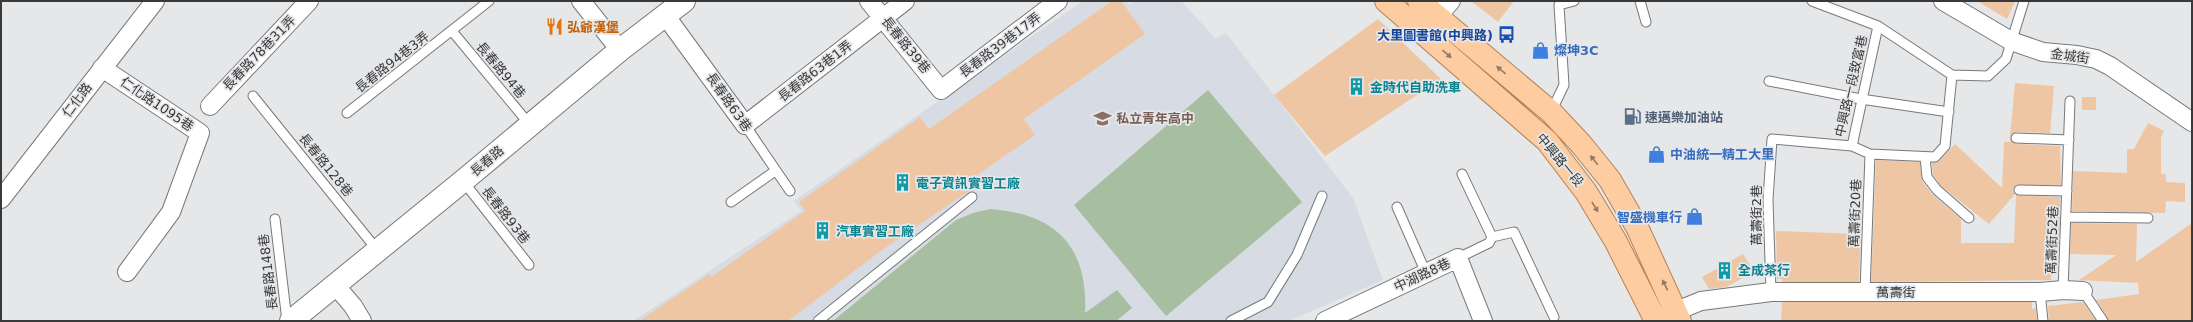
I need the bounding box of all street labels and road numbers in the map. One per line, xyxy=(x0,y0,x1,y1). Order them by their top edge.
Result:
street label: 長春路39巷17弄 xyxy=(956,9,1044,81)
street label: 長春路78巷31弄 xyxy=(220,13,298,93)
street label: 長春路39巷 xyxy=(879,14,933,76)
street label: 長春路94巷3弄 xyxy=(352,28,432,96)
street label: 中興路一段致富巷 xyxy=(1832,34,1870,138)
street label: 長春路63巷1弄 xyxy=(775,37,855,105)
street label: 長春路94巷 xyxy=(473,39,529,101)
street label: 金城街 xyxy=(2050,46,2090,66)
street label: 長春路63巷 xyxy=(703,70,755,134)
street label: 仁化路1095巷 xyxy=(118,74,196,134)
street label: 仁化路 xyxy=(59,80,95,120)
street label: 長春路128巷 xyxy=(296,130,356,200)
street label: 中興路一段 xyxy=(1533,130,1587,190)
street label: 長春路 xyxy=(467,143,507,179)
street label: 萬壽街20巷 xyxy=(1846,178,1864,248)
street label: 長春路93巷 xyxy=(479,183,533,247)
street label: 萬壽街2巷 xyxy=(1749,185,1764,245)
street label: 萬壽街52巷 xyxy=(2043,205,2061,275)
street label: 長春路148巷 xyxy=(256,233,280,311)
street label: 中湖路8巷 xyxy=(1392,255,1452,295)
street label: 萬壽街 xyxy=(1876,285,1916,300)

